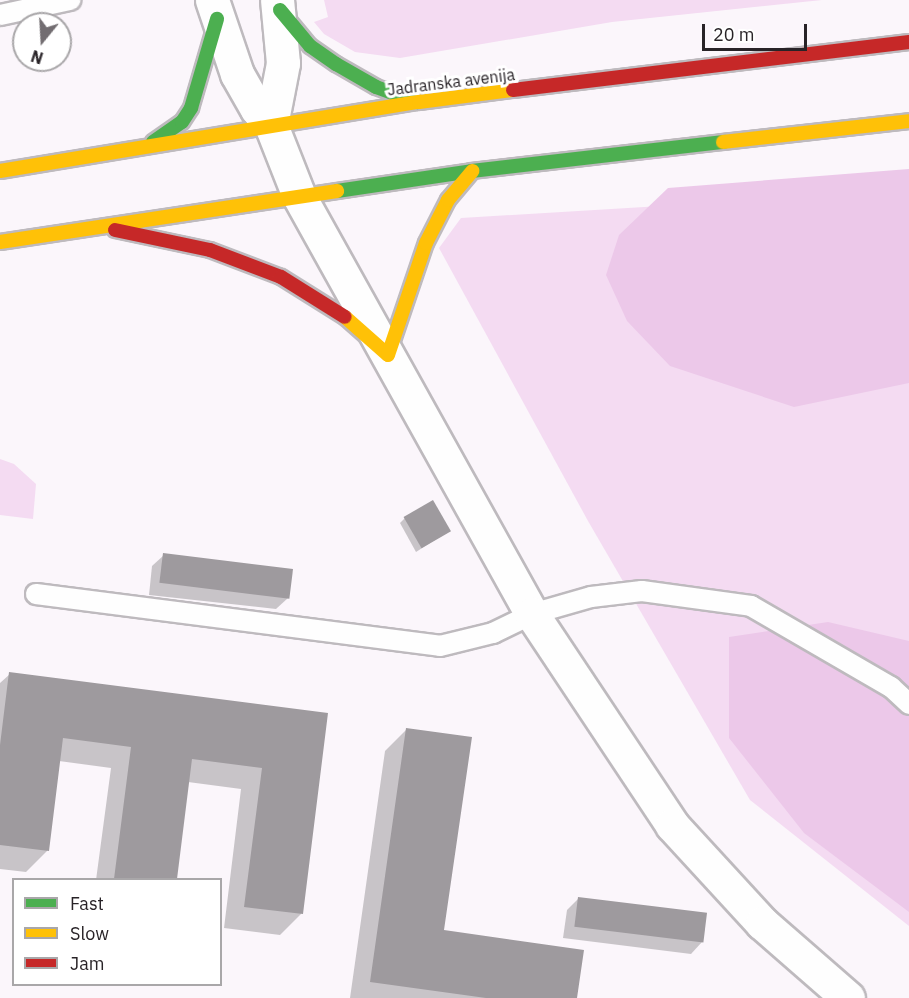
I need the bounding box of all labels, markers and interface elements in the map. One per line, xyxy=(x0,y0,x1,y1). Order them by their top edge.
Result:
north arrow xyxy=(12,12,72,72)
scale bar xyxy=(705,12,810,50)
text: 20 m xyxy=(713,23,755,46)
text: N xyxy=(28,46,46,69)
street label: Jadranska avenija xyxy=(386,65,516,99)
legend xyxy=(12,878,222,986)
text: Fast xyxy=(70,892,104,915)
text: Slow xyxy=(70,922,109,945)
text: Jam xyxy=(70,952,105,975)

